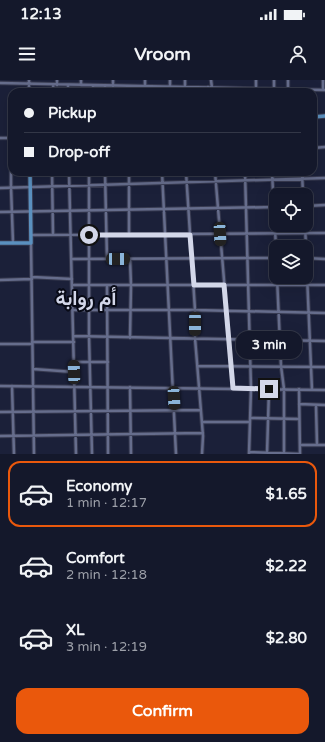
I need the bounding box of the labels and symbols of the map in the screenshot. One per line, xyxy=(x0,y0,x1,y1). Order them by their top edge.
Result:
car xyxy=(213,222,227,246)
route start xyxy=(80,226,98,244)
car xyxy=(106,253,130,265)
district label: أم روابة xyxy=(56,287,116,311)
car xyxy=(189,312,201,336)
callout: 3 min xyxy=(236,331,302,359)
car xyxy=(68,360,80,384)
route end xyxy=(260,380,278,398)
car xyxy=(167,386,181,410)

